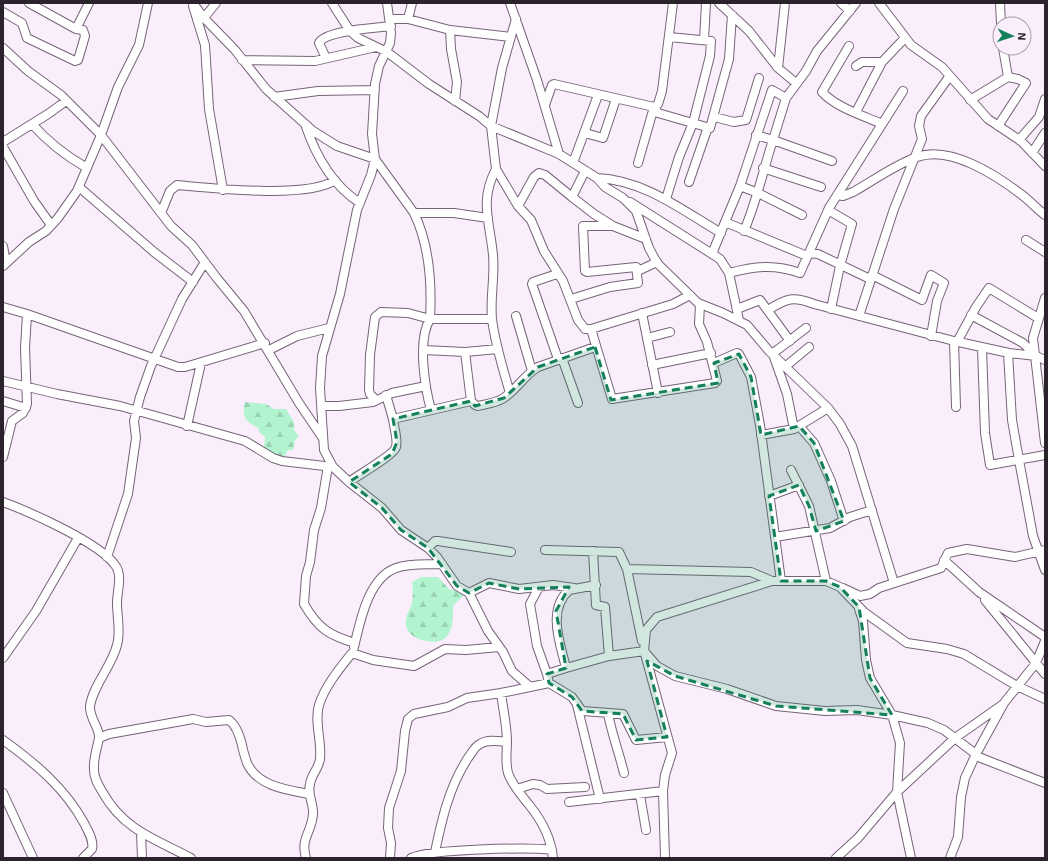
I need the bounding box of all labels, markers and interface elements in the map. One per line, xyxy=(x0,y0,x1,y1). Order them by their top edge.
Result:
north arrow xyxy=(992,16,1032,56)
text: N xyxy=(1016,32,1029,41)

